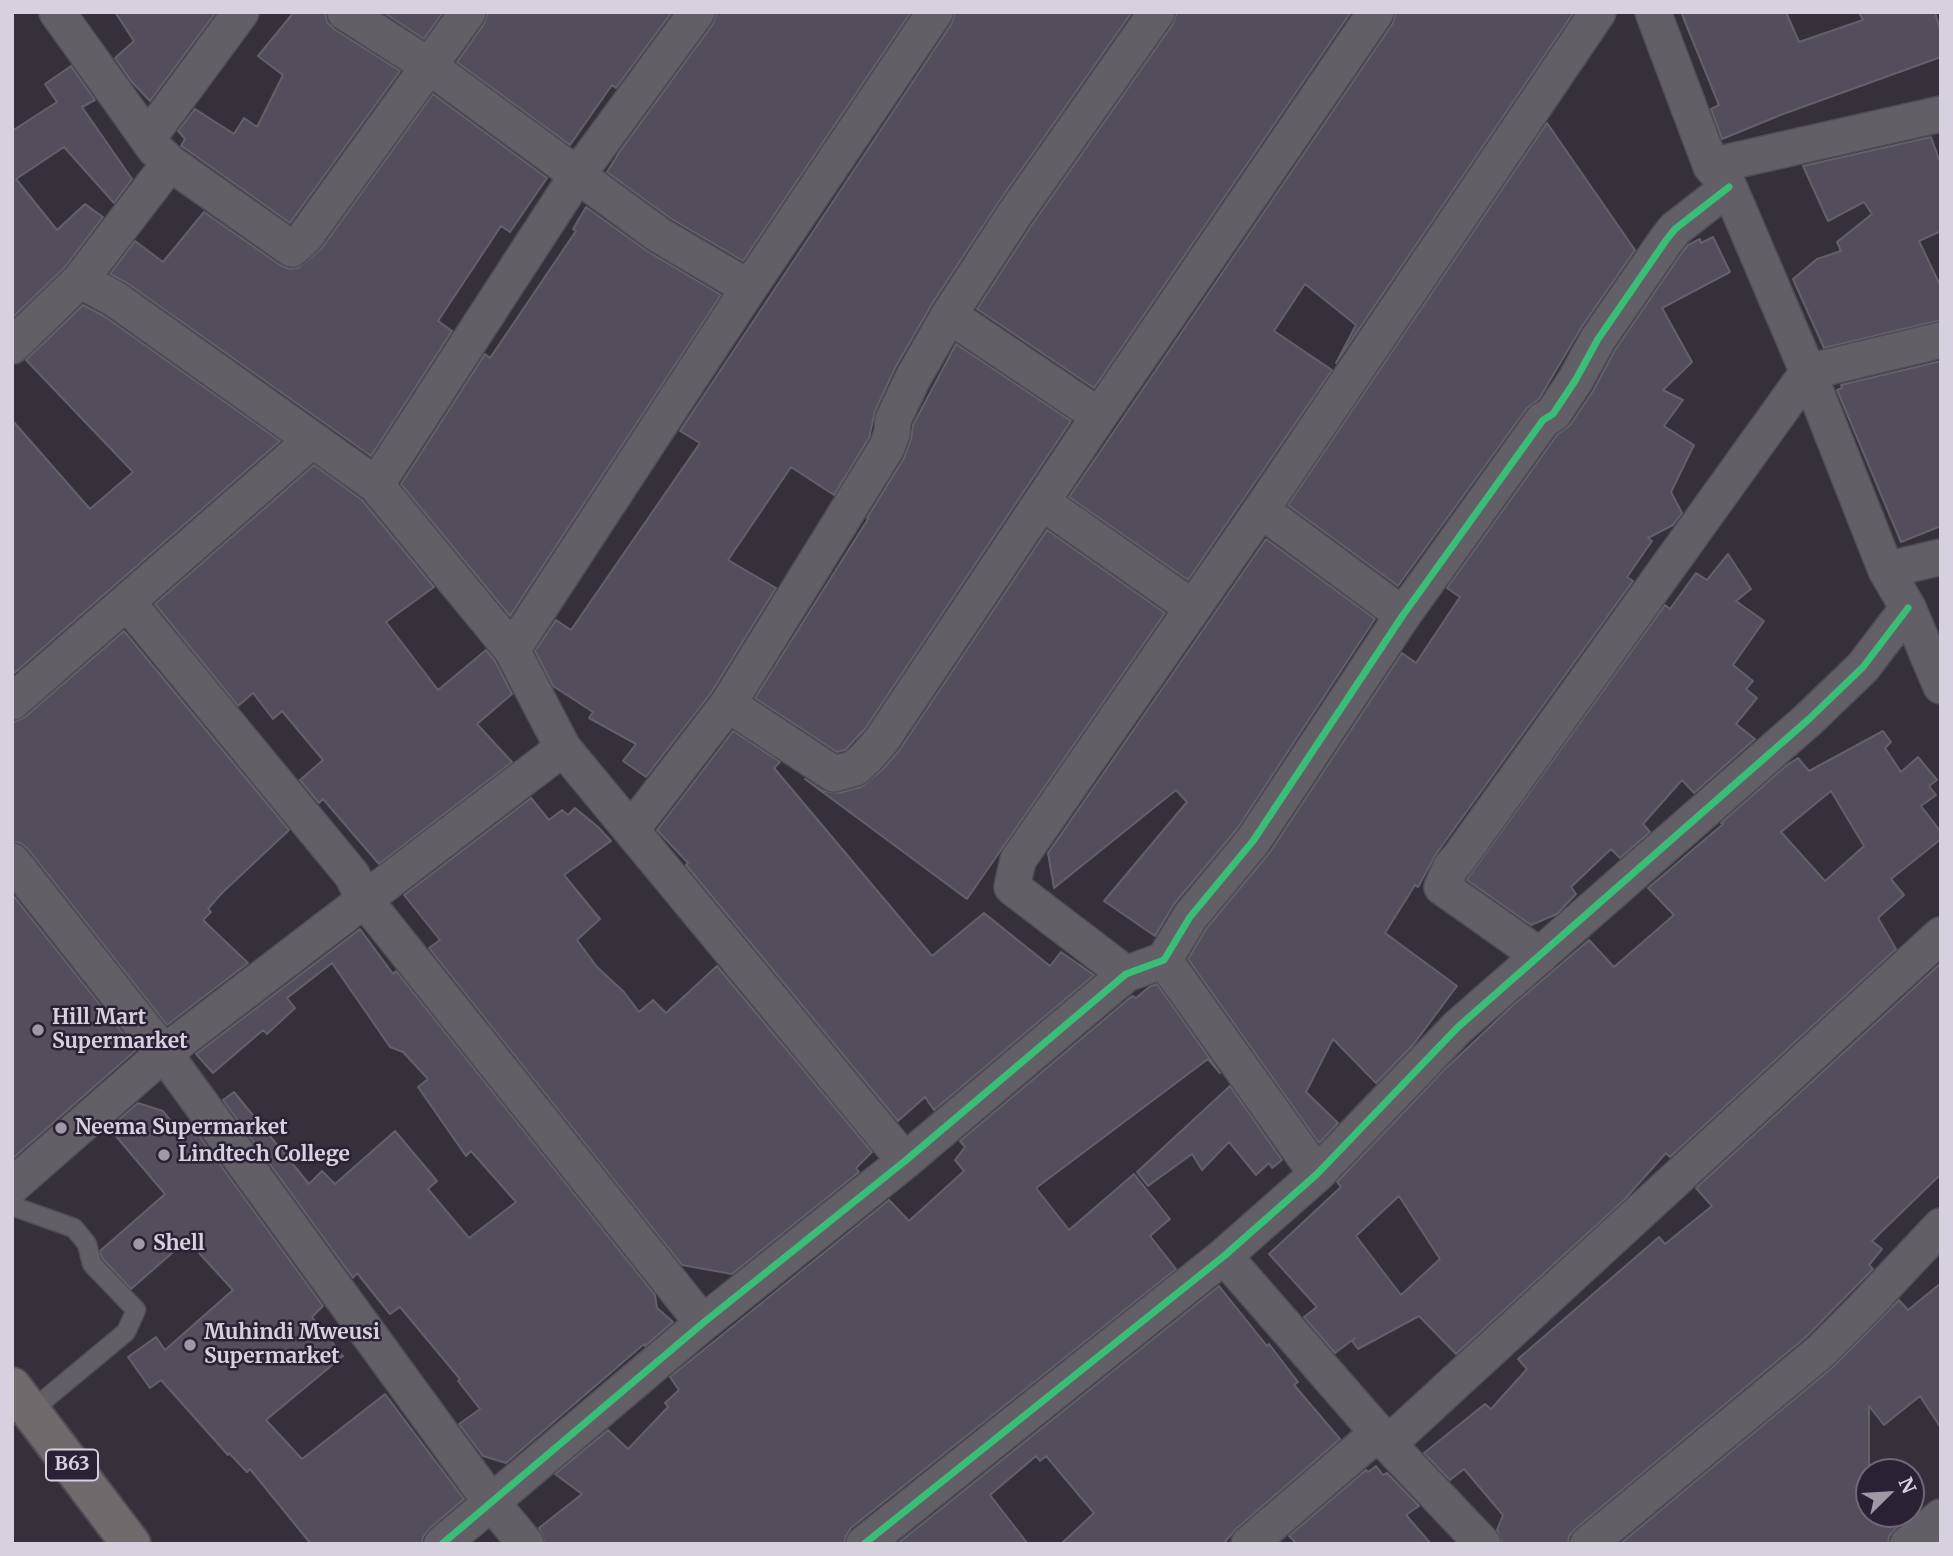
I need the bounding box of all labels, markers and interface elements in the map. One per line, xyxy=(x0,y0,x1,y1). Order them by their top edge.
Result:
place label: Hill Mart Supermarket xyxy=(52,1005,188,1055)
marker: Hill Mart Supermarket xyxy=(30,1022,46,1038)
place label: Neema Supermarket xyxy=(75,1115,288,1141)
marker: Neema Supermarket xyxy=(53,1120,69,1136)
place label: Lindtech College xyxy=(178,1142,350,1168)
marker: Lindtech College xyxy=(156,1147,172,1163)
place label: Shell xyxy=(153,1231,205,1257)
marker: Shell xyxy=(131,1236,147,1252)
place label: Muhindi Mweusi Supermarket xyxy=(204,1320,380,1370)
marker: Muhindi Mweusi Supermarket xyxy=(182,1337,198,1353)
road number: B63 xyxy=(46,1450,98,1480)
north arrow xyxy=(1855,1458,1925,1528)
text: N xyxy=(1893,1474,1921,1497)

